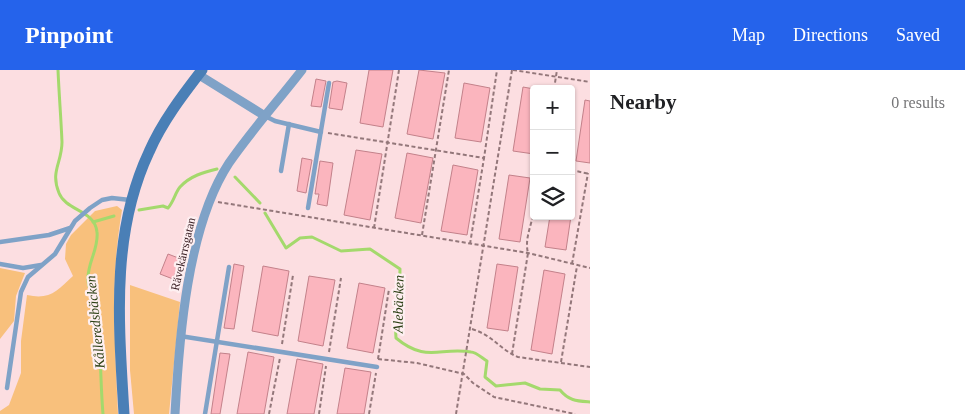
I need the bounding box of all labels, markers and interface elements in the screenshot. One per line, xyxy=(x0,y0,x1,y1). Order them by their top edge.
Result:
text: Pinpoint xyxy=(25,22,113,48)
text: Map xyxy=(732,25,765,45)
text: Directions xyxy=(793,25,868,45)
text: Saved xyxy=(896,25,940,45)
map controls xyxy=(530,85,575,220)
button: + xyxy=(530,85,575,130)
text: Nearby xyxy=(610,90,677,114)
text: 0 results xyxy=(891,94,945,111)
button: − xyxy=(530,130,575,175)
button: layers xyxy=(530,175,575,220)
street label: Rävekärrsgatan xyxy=(168,216,198,292)
water label: Kålleredsbäcken xyxy=(83,275,108,370)
water label: Alebäcken xyxy=(390,275,407,334)

